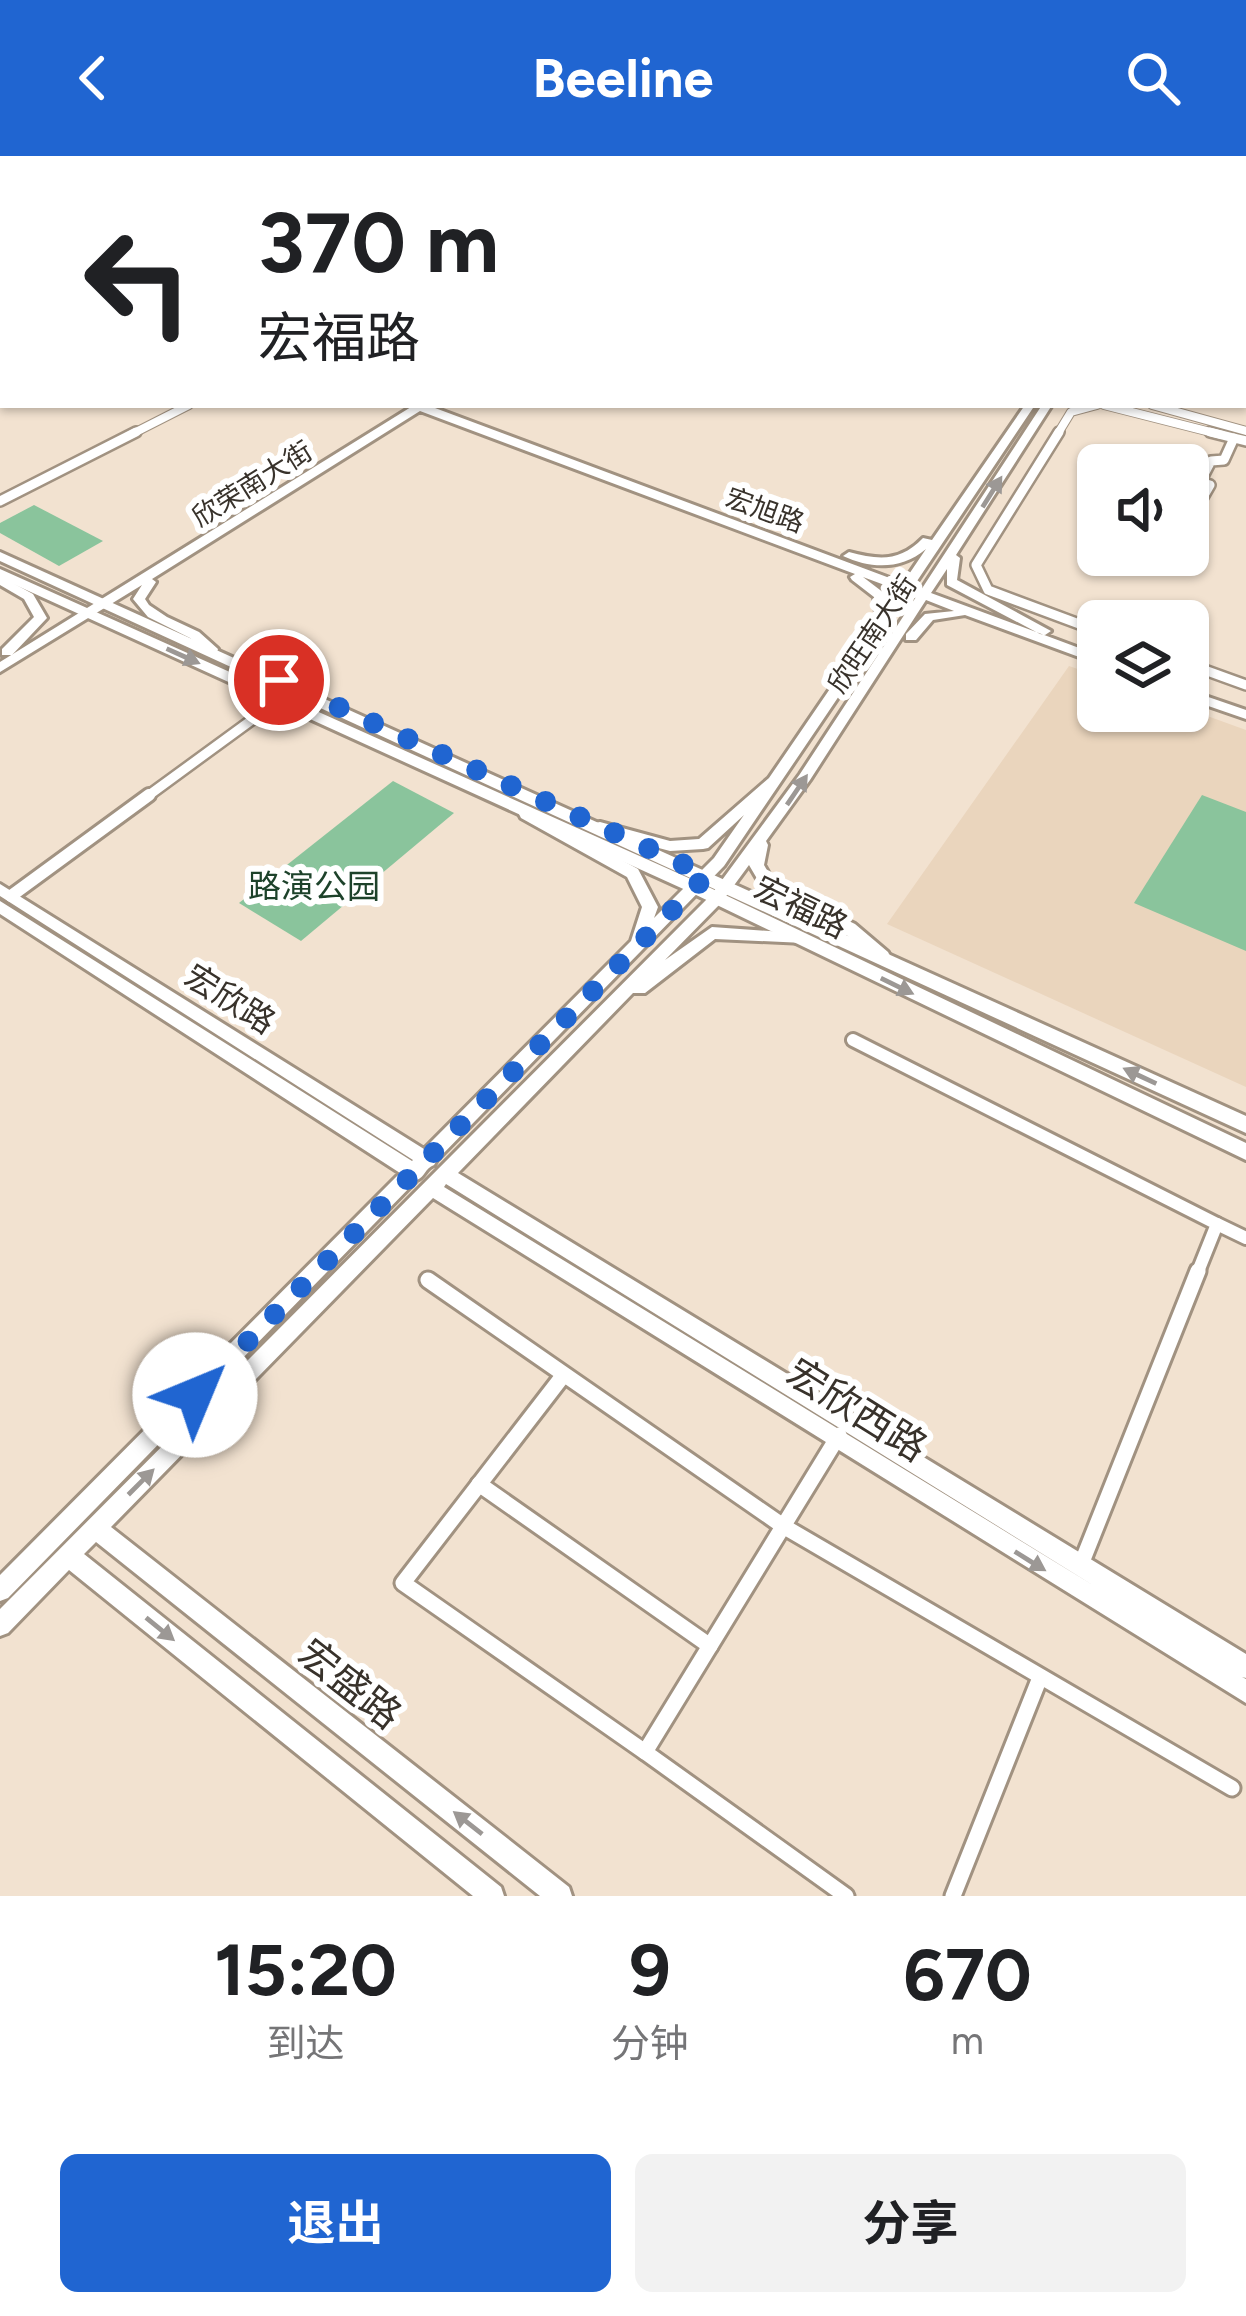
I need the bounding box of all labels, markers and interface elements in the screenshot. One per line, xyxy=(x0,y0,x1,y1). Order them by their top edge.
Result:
icon: back xyxy=(60,45,126,111)
icon: search xyxy=(1120,45,1186,111)
text: Beeline xyxy=(533,46,713,111)
text: 370 m xyxy=(258,192,499,293)
icon: left xyxy=(60,204,216,360)
text: 宏福路 xyxy=(258,306,420,371)
street label: 欣荣南大街 xyxy=(186,434,318,534)
map controls xyxy=(1077,444,1209,732)
button: sound xyxy=(1077,444,1209,576)
one-way arrow xyxy=(980,476,1002,509)
street label: 宏旭路 xyxy=(721,481,809,539)
street label: 欣旺南大街 xyxy=(821,569,923,699)
button: layers xyxy=(1077,600,1209,732)
pin xyxy=(228,629,330,731)
one-way arrow xyxy=(166,646,201,666)
icon: arrive xyxy=(246,647,312,713)
one-way arrow xyxy=(785,773,807,806)
park label: 路演公园 xyxy=(248,867,380,906)
street label: 宏福路 xyxy=(748,868,854,946)
street label: 宏欣路 xyxy=(178,956,282,1042)
one-way arrow xyxy=(880,976,914,996)
one-way arrow xyxy=(1122,1066,1157,1086)
position arrow xyxy=(132,1332,258,1458)
street label: 宏欣西路 xyxy=(778,1349,936,1471)
one-way arrow xyxy=(127,1468,155,1497)
one-way arrow xyxy=(1013,1550,1047,1571)
one-way arrow xyxy=(144,1616,175,1641)
street label: 宏盛路 xyxy=(289,1629,411,1739)
one-way arrow xyxy=(452,1811,483,1836)
text: 15:20 xyxy=(214,1927,397,2013)
text: 9 xyxy=(629,1927,671,2013)
text: 670 xyxy=(903,1932,1032,2018)
text: m xyxy=(951,2017,984,2064)
text: 到达 xyxy=(266,2020,344,2067)
text: 分钟 xyxy=(611,2020,689,2067)
button: 退出 xyxy=(60,2154,611,2292)
button: 分享 xyxy=(635,2154,1186,2292)

